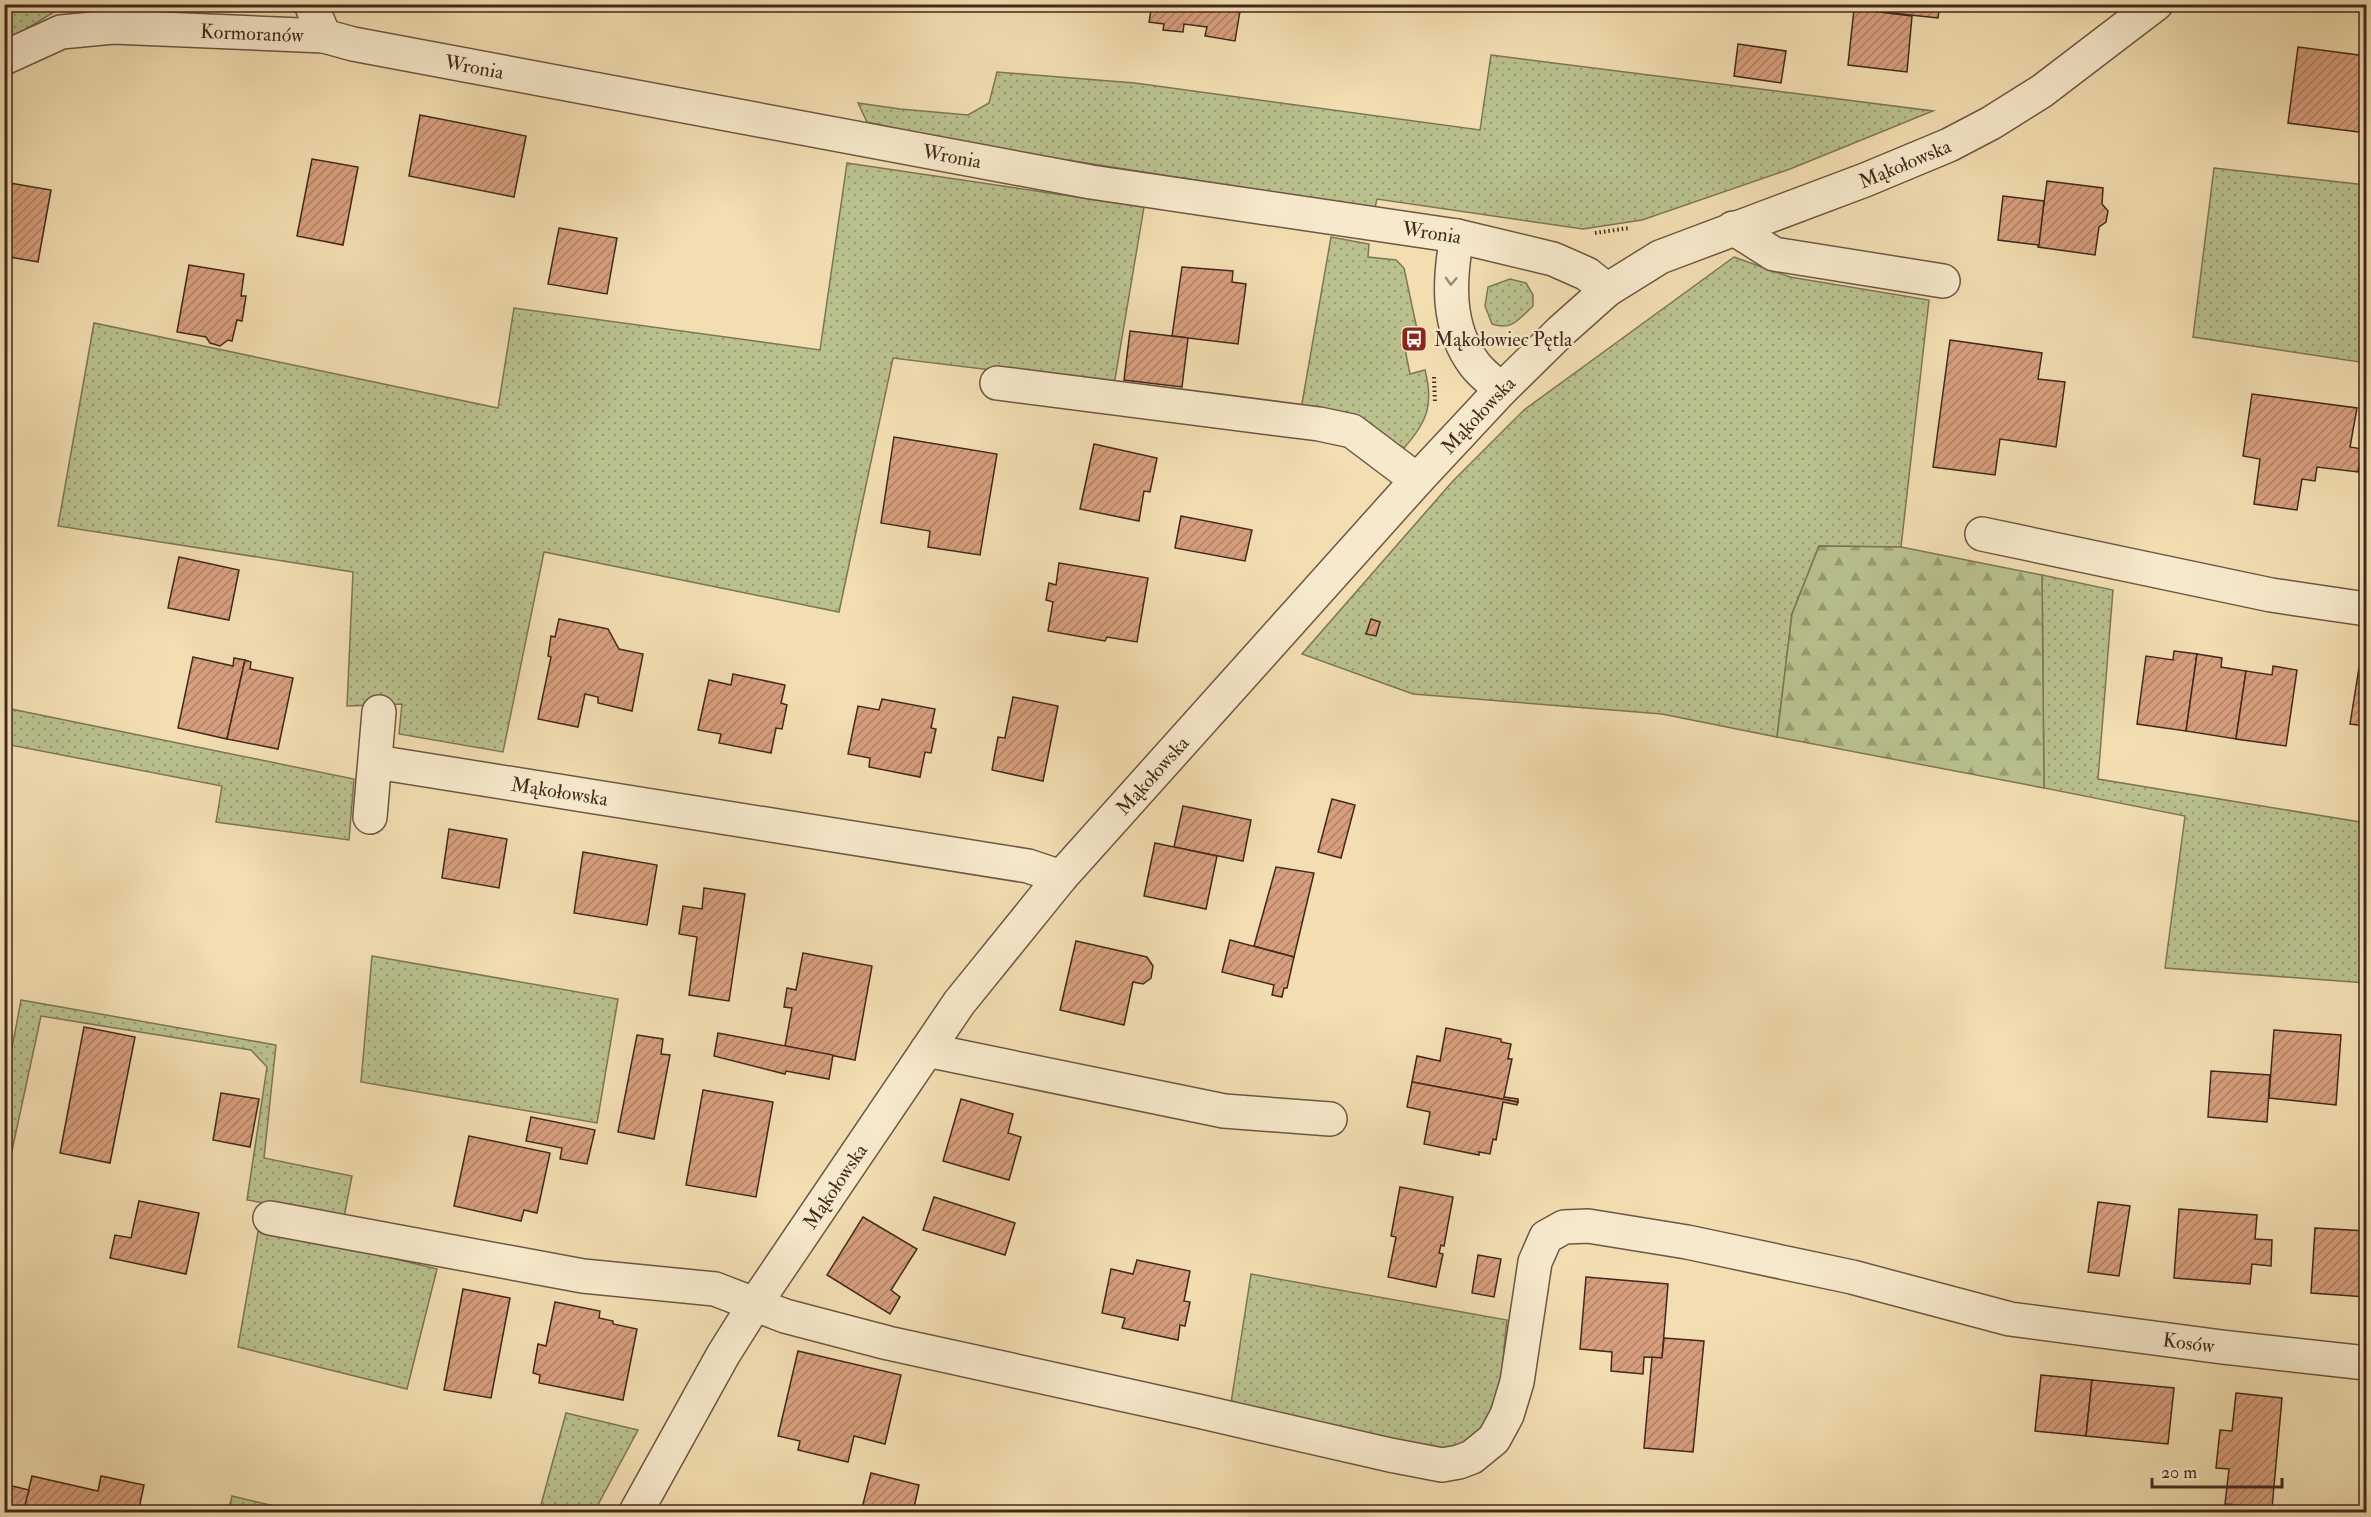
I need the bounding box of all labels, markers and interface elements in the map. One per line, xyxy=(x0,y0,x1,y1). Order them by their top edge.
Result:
street label: Kormoranów xyxy=(200,19,305,48)
street label: Wronia xyxy=(442,49,506,85)
street label: Mąkołowska xyxy=(1855,133,1955,194)
street label: Wronia xyxy=(919,139,984,174)
street label: Wronia xyxy=(1400,216,1465,250)
one-way arrow xyxy=(1445,277,1457,286)
bus stop icon: Mąkołowiec Pętla xyxy=(1399,324,1429,354)
place label: Mąkołowiec Pętla xyxy=(1434,327,1573,352)
street label: Mąkołowska xyxy=(1436,370,1521,459)
street label: Mąkołowska xyxy=(1111,730,1195,820)
street label: Mąkołowska xyxy=(509,772,611,812)
street label: Mąkołowska xyxy=(798,1138,873,1234)
street label: Kosów xyxy=(2161,1327,2217,1359)
scale bar xyxy=(2152,1451,2282,1489)
text: 20 m xyxy=(2161,1461,2197,1484)

